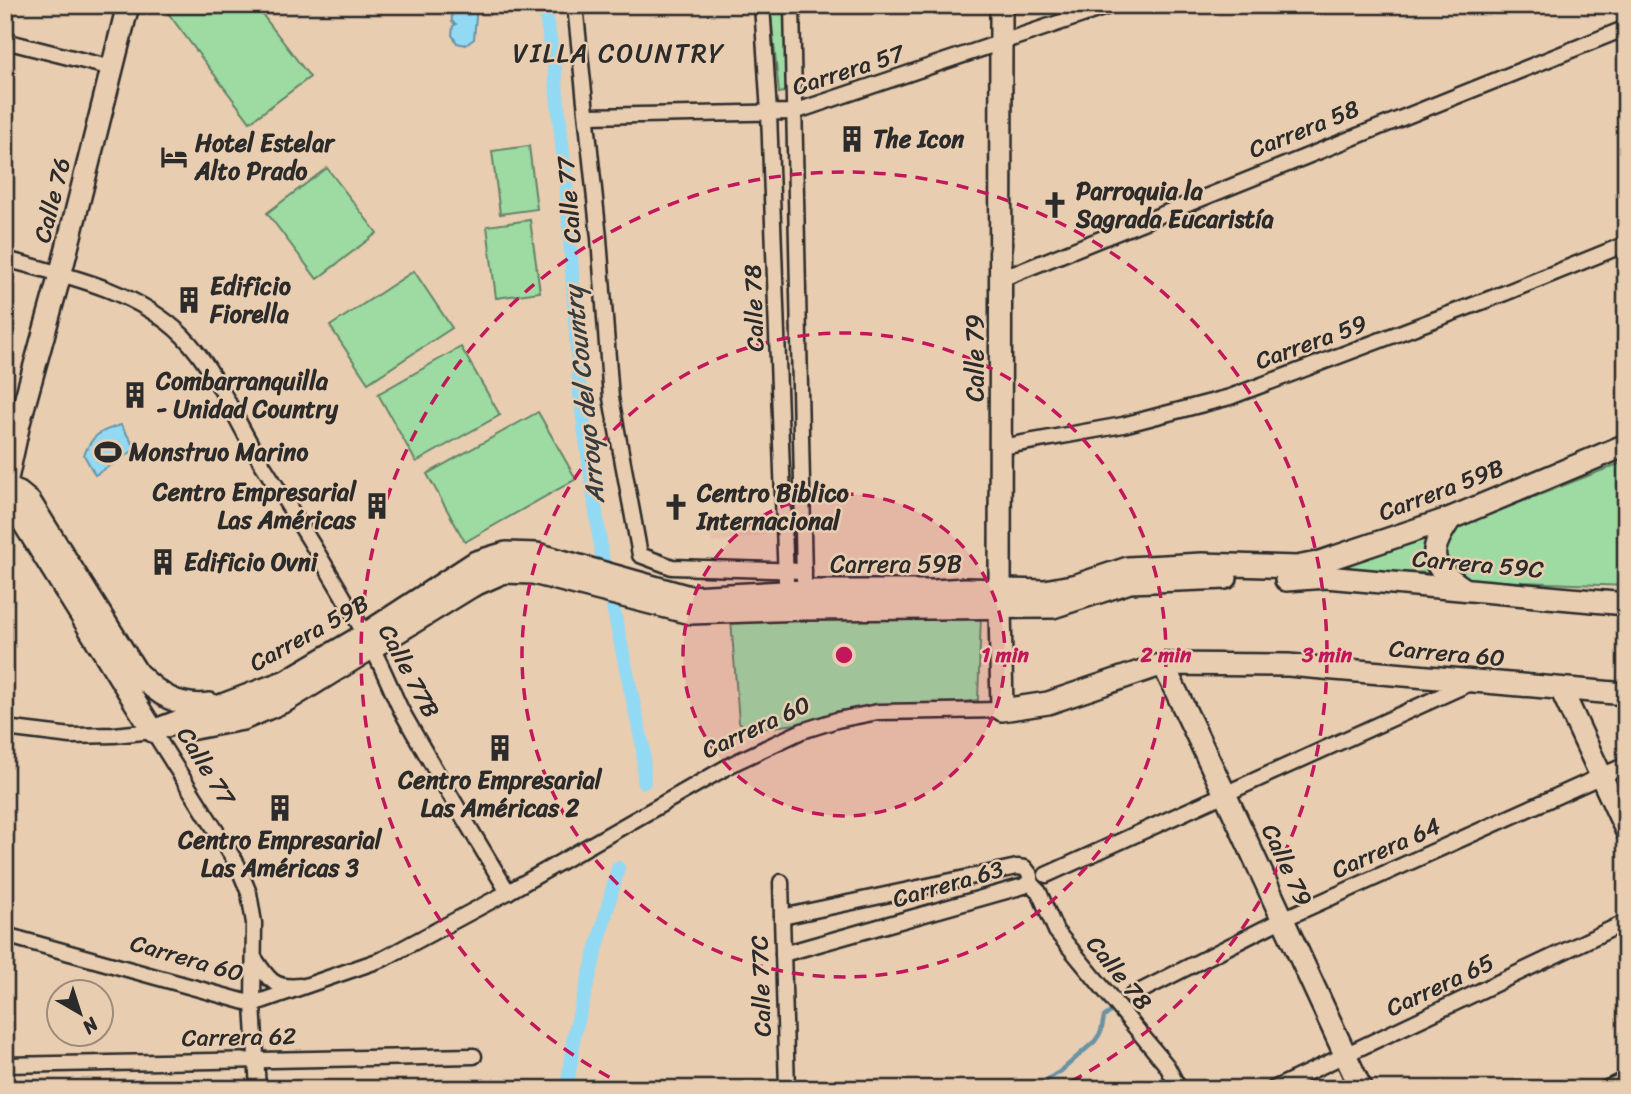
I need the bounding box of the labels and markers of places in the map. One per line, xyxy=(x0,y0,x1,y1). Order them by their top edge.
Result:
place label: The Icon xyxy=(873,118,964,160)
place label: Hotel Estelar Alto Prado xyxy=(194,122,336,192)
building icon: The Icon xyxy=(837,124,867,154)
hotel icon: Hotel Estelar Alto Prado xyxy=(159,142,189,172)
place label: Parroquia la Sagrada Eucaristía xyxy=(1075,170,1274,240)
church icon: Parroquia la Sagrada Eucaristía xyxy=(1040,190,1070,220)
place label: Edificio Fiorella xyxy=(209,265,291,335)
building icon: Edificio Fiorella xyxy=(174,285,204,315)
place label: Combarranquilla - Unidad Country xyxy=(155,360,338,430)
building icon: Combarranquilla - Unidad Country xyxy=(120,380,150,410)
place label: Monstruo Marino xyxy=(128,431,308,473)
sports icon: Monstruo Marino xyxy=(93,437,123,467)
place label: Centro Empresarial Las Américas xyxy=(152,471,357,541)
place label: Centro Biblico Internacional xyxy=(695,472,849,542)
building icon: Centro Empresarial Las Américas xyxy=(362,491,392,521)
church icon: Centro Biblico Internacional xyxy=(661,492,691,522)
place label: Edificio Ovni xyxy=(184,541,319,583)
building icon: Edificio Ovni xyxy=(148,547,178,577)
centre of rings xyxy=(832,643,856,667)
building icon: Centro Empresarial Las Américas 2 xyxy=(485,733,515,763)
place label: Centro Empresarial Las Américas 2 xyxy=(397,759,603,829)
building icon: Centro Empresarial Las Américas 3 xyxy=(265,793,295,823)
place label: Centro Empresarial Las Américas 3 xyxy=(177,819,383,889)

